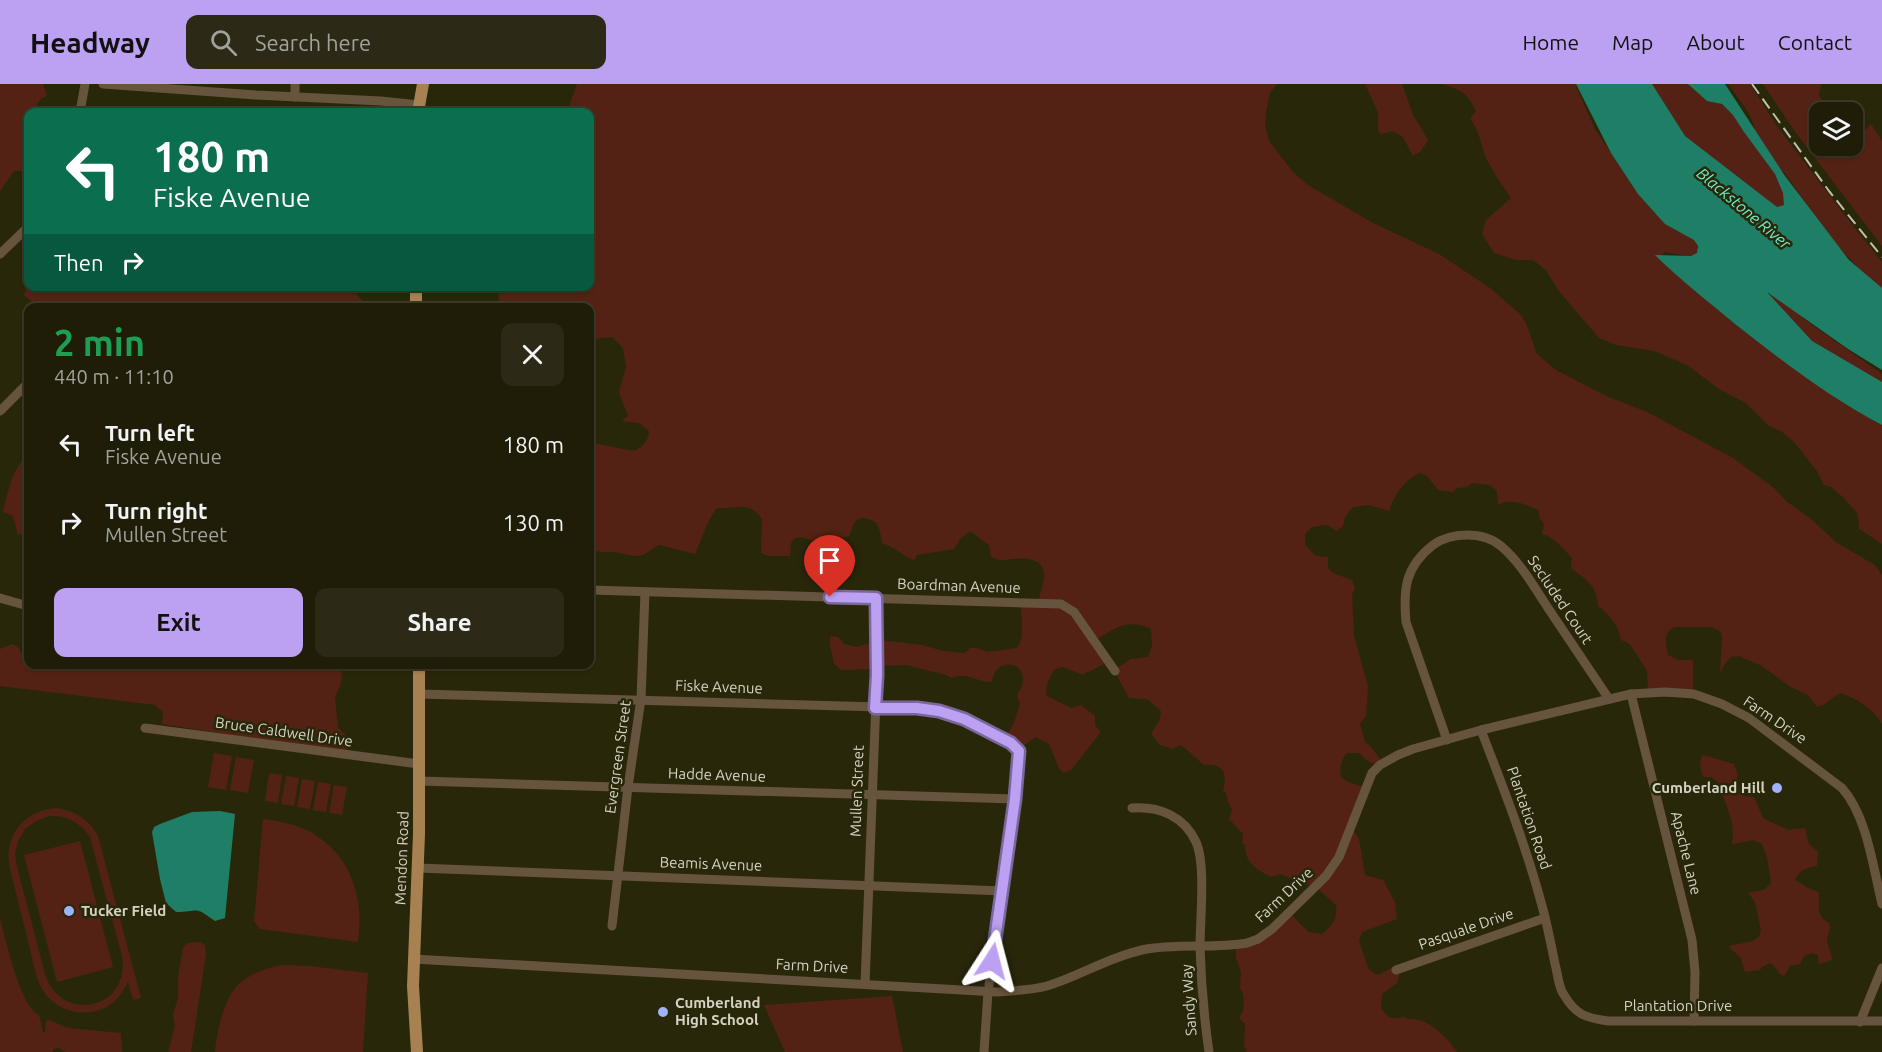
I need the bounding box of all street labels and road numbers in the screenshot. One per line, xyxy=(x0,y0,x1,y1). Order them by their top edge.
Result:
street label: Secluded Court xyxy=(1525,552,1596,647)
street label: Boardman Avenue xyxy=(897,575,1021,596)
street label: Fiske Avenue xyxy=(675,676,763,697)
street label: Farm Drive xyxy=(1740,692,1810,747)
street label: Evergreen Street xyxy=(601,699,634,815)
street label: Bruce Caldwell Drive xyxy=(214,713,354,750)
street label: Mullen Street xyxy=(846,745,867,837)
street label: Hadde Avenue xyxy=(668,764,766,785)
street label: Plantation Road xyxy=(1504,764,1555,872)
street label: Apache Lane xyxy=(1668,809,1705,897)
street label: Mendon Road xyxy=(391,811,412,905)
street label: Beamis Avenue xyxy=(659,853,763,874)
street label: Farm Drive xyxy=(1251,864,1316,926)
street label: Pasquale Drive xyxy=(1416,904,1516,953)
street label: Farm Drive xyxy=(775,955,849,976)
street label: Sandy Way xyxy=(1178,963,1199,1037)
street label: Plantation Drive xyxy=(1624,997,1732,1014)

